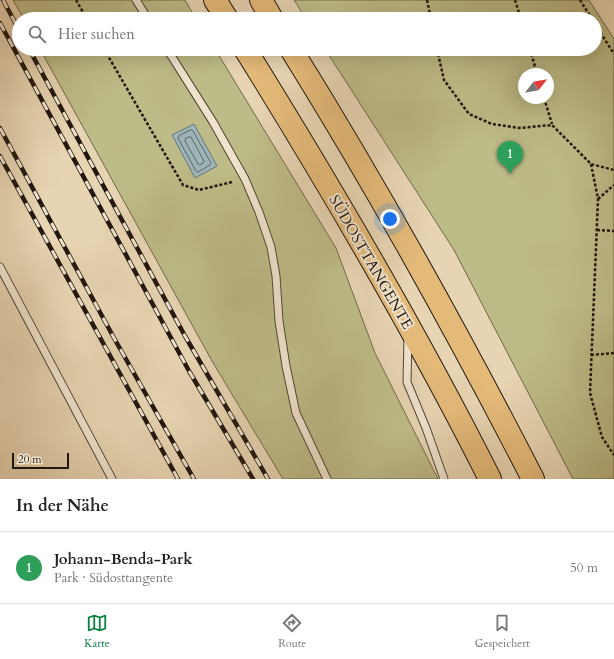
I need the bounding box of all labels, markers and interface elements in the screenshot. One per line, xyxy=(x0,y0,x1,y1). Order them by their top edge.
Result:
search box xyxy=(12,12,602,56)
icon: search xyxy=(26,23,48,45)
text: Hier suchen xyxy=(58,24,135,44)
north arrow xyxy=(518,68,554,104)
pin: 1 xyxy=(497,141,523,174)
street label: SÜDOSTTANGENTE xyxy=(324,191,418,333)
your location xyxy=(380,209,400,229)
scale bar xyxy=(12,451,69,470)
text: 20 m xyxy=(18,452,42,467)
text: In der Nähe xyxy=(16,494,109,517)
text: Johann-Benda-Park xyxy=(54,549,193,569)
text: 1 xyxy=(26,559,32,577)
text: 50 m xyxy=(570,559,598,577)
text: Park · Südosttangente xyxy=(54,569,173,587)
tab: Karte xyxy=(84,612,110,651)
tab: Route xyxy=(278,612,306,651)
tab: Gespeichert xyxy=(475,612,530,651)

